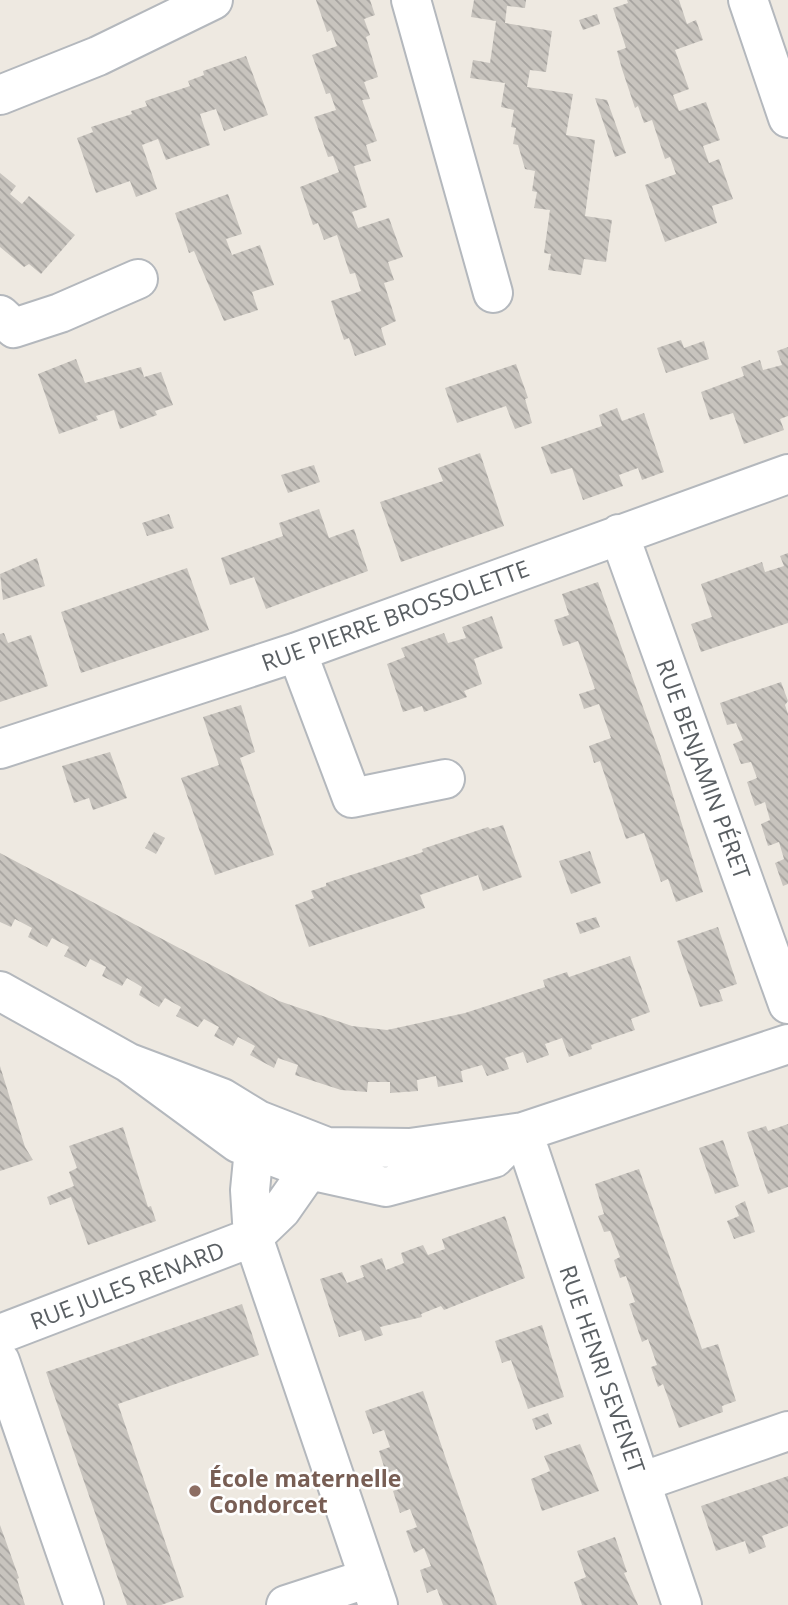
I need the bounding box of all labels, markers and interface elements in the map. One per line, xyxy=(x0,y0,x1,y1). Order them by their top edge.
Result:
street label: RUE PIERRE BROSSOLETTE xyxy=(257,552,533,678)
street label: RUE BENJAMIN PÉRET xyxy=(649,654,759,884)
street label: RUE JULES RENARD xyxy=(25,1233,229,1337)
street label: RUE HENRI SEVENET xyxy=(552,1261,654,1478)
place label: École maternelle Condorcet xyxy=(209,1462,401,1520)
marker: École maternelle Condorcet xyxy=(187,1483,203,1499)

